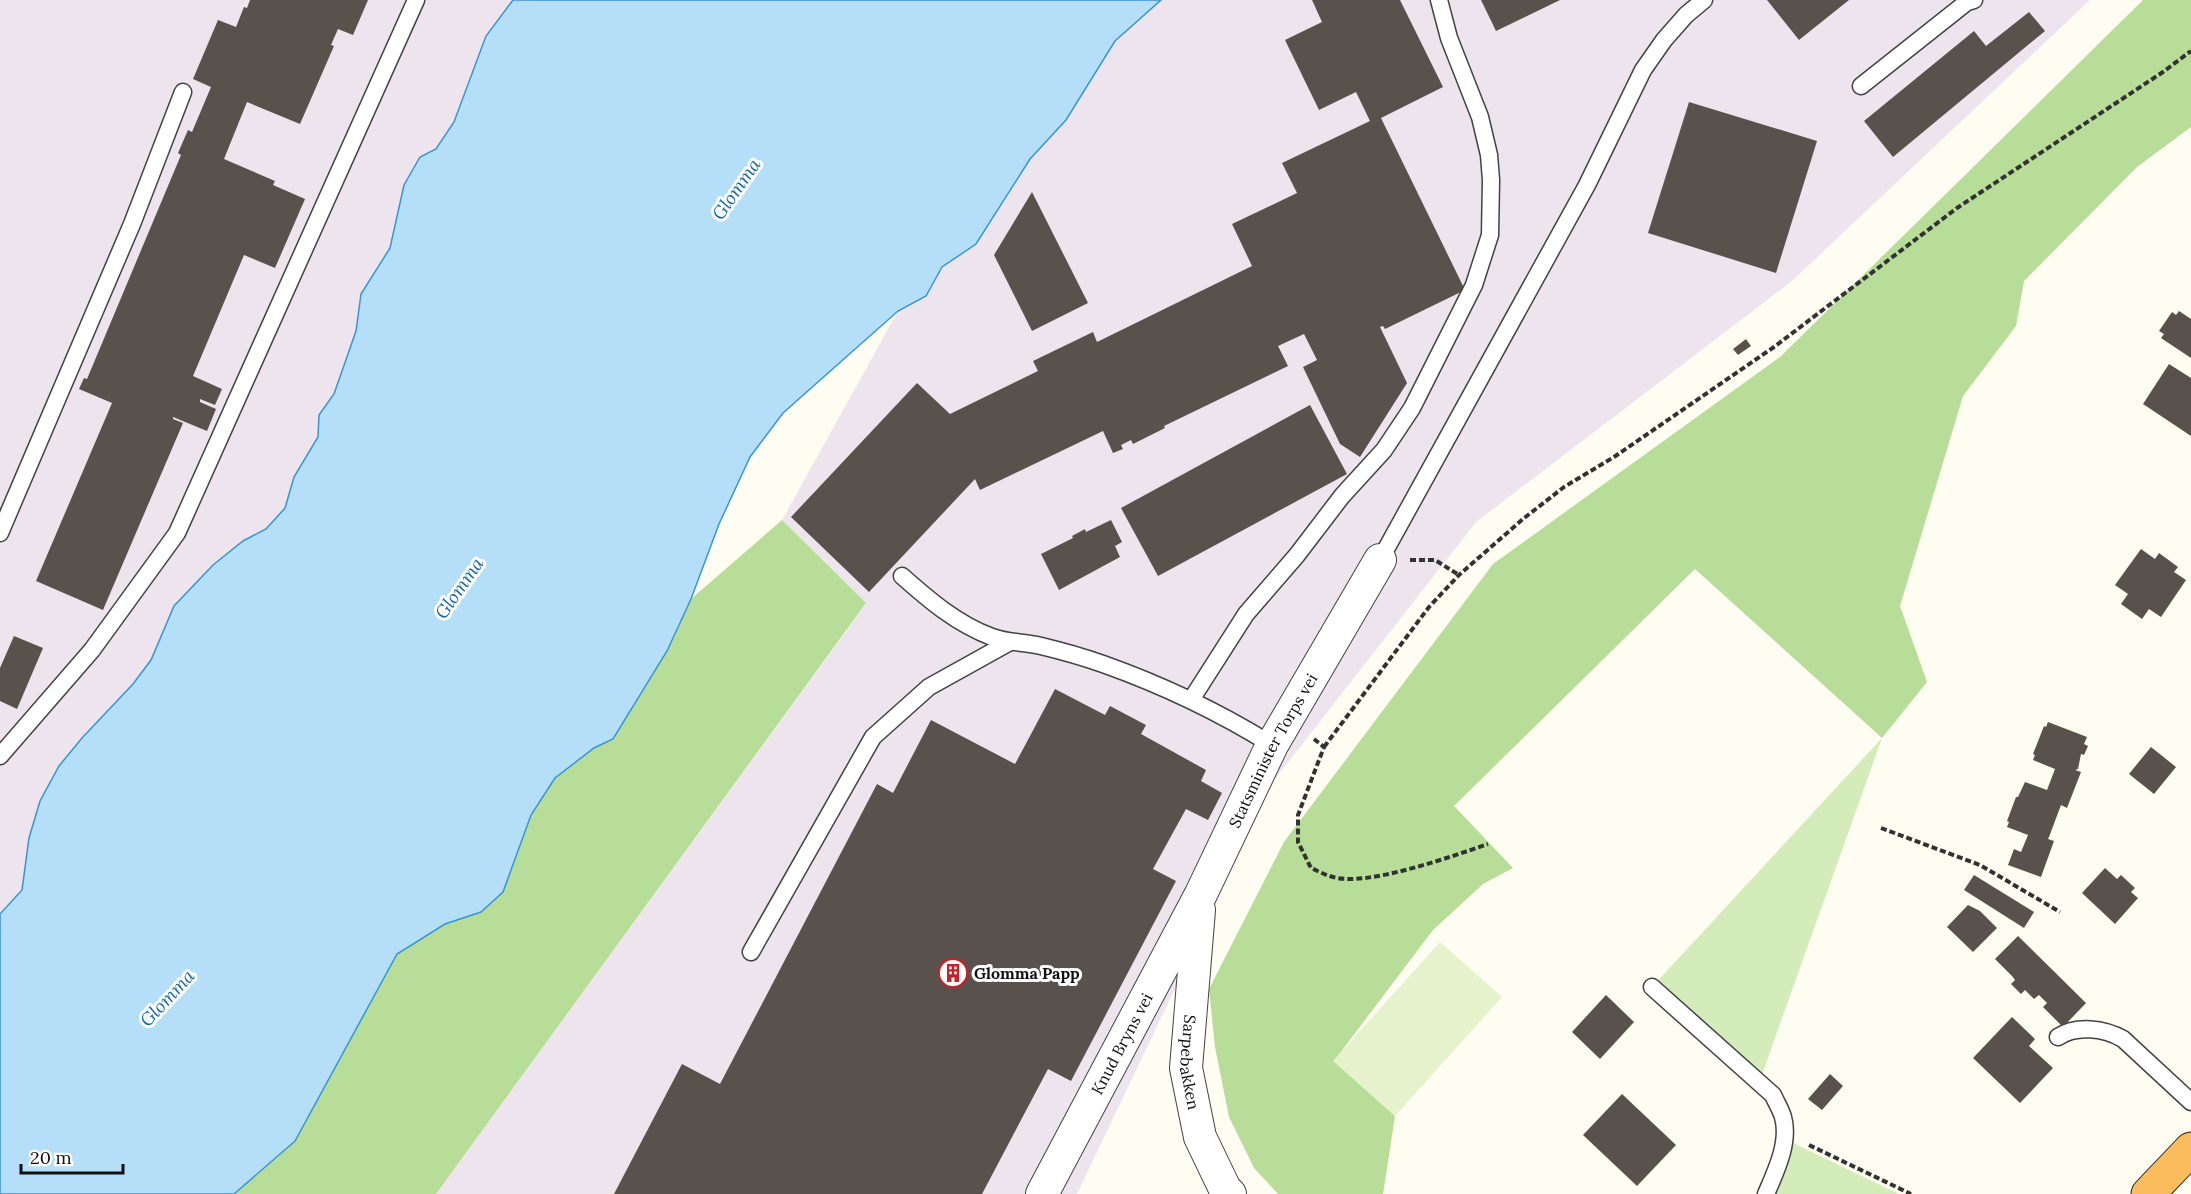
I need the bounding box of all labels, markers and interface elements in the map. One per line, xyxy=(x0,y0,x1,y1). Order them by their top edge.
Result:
water label: Glomma xyxy=(707,154,765,224)
water label: Glomma xyxy=(430,553,488,623)
street label: Statsminister Torps vei xyxy=(1224,670,1322,831)
building icon: Glomma Papp xyxy=(937,957,969,989)
place label: Glomma Papp xyxy=(974,963,1080,983)
water label: Glomma xyxy=(135,965,199,1031)
street label: Knud Bryns vei xyxy=(1087,990,1157,1098)
street label: Sarpebakken xyxy=(1176,1014,1204,1112)
scale bar xyxy=(21,1137,123,1175)
text: 20 m xyxy=(30,1146,72,1169)

